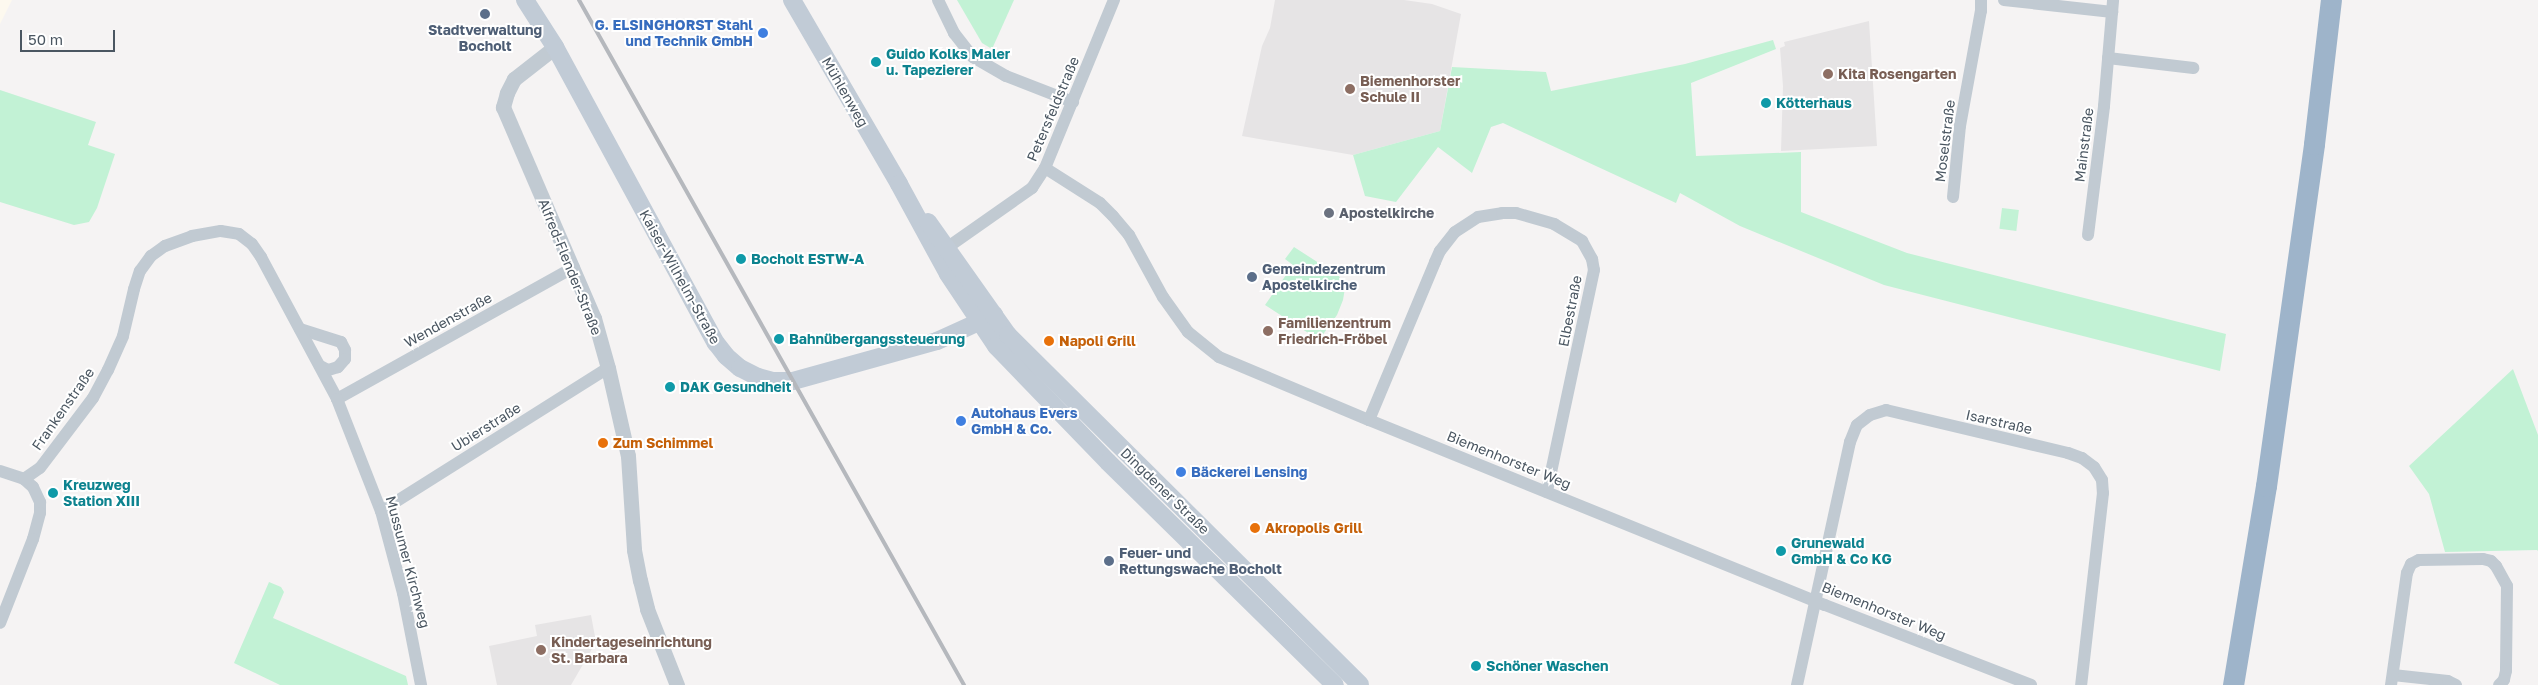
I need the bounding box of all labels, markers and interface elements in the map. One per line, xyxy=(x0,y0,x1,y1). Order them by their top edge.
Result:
marker: Stadtverwaltung Bocholt xyxy=(479,8,491,20)
place label: G. ELSINGHORST Stahl und Technik GmbH xyxy=(594,17,753,49)
scale bar xyxy=(22,20,118,52)
place label: Stadtverwaltung Bocholt xyxy=(428,22,542,54)
marker: G. ELSINGHORST Stahl und Technik GmbH xyxy=(757,27,769,39)
text: 50 m xyxy=(28,30,63,48)
place label: Guido Kolks Maler u. Tapezierer xyxy=(886,46,1010,78)
street label: Mühlenweg xyxy=(818,54,872,130)
street label: Petersfeldstraße xyxy=(1023,54,1083,164)
marker: Guido Kolks Maler u. Tapezierer xyxy=(870,56,882,68)
place label: Kita Rosengarten xyxy=(1838,66,1956,82)
marker: Kita Rosengarten xyxy=(1822,68,1834,80)
place label: Biemenhorster Schule II xyxy=(1360,73,1460,105)
marker: Biemenhorster Schule II xyxy=(1344,83,1356,95)
place label: Kötterhaus xyxy=(1776,95,1852,111)
marker: Kötterhaus xyxy=(1760,97,1772,109)
street label: Moselstraße xyxy=(1932,99,1958,183)
street label: Mainstraße xyxy=(2071,107,2097,183)
street label: Alfred-Flender-Straße xyxy=(535,196,605,338)
place label: Apostelkirche xyxy=(1339,205,1434,221)
street label: Kaiser-Wilhelm-Straße xyxy=(636,207,724,347)
marker: Apostelkirche xyxy=(1323,207,1335,219)
place label: Bocholt ESTW-A xyxy=(751,251,864,267)
marker: Bocholt ESTW-A xyxy=(735,253,747,265)
place label: Gemeindezentrum Apostelkirche xyxy=(1262,261,1386,294)
marker: Gemeindezentrum Apostelkirche xyxy=(1246,271,1258,283)
street label: Elbestraße xyxy=(1555,274,1585,348)
street label: Wendenstraße xyxy=(401,289,495,351)
place label: Familienzentrum Friedrich-Fröbel xyxy=(1278,315,1391,348)
marker: Familienzentrum Friedrich-Fröbel xyxy=(1262,325,1274,337)
place label: Bahnübergangssteuerung xyxy=(789,331,965,347)
marker: Bahnübergangssteuerung xyxy=(773,333,785,345)
place label: Napoli Grill xyxy=(1059,333,1136,349)
marker: Napoli Grill xyxy=(1043,335,1055,347)
street label: Frankenstraße xyxy=(28,364,98,454)
place label: DAK Gesundheit xyxy=(680,379,791,395)
marker: DAK Gesundheit xyxy=(664,381,676,393)
street label: Ubierstraße xyxy=(448,399,524,455)
place label: Autohaus Evers GmbH & Co. xyxy=(971,405,1078,438)
street label: Isarstraße xyxy=(1964,406,2034,438)
marker: Autohaus Evers GmbH & Co. xyxy=(955,415,967,427)
street label: Biemenhorster Weg xyxy=(1444,427,1574,493)
place label: Zum Schimmel xyxy=(613,435,713,451)
marker: Zum Schimmel xyxy=(597,437,609,449)
street label: Dingdener Straße xyxy=(1117,444,1213,538)
place label: Bäckerei Lensing xyxy=(1191,464,1307,480)
marker: Bäckerei Lensing xyxy=(1175,466,1187,478)
place label: Kreuzweg Station XIII xyxy=(63,477,140,510)
marker: Kreuzweg Station XIII xyxy=(47,487,59,499)
street label: Mussumer Kirchweg xyxy=(382,494,434,630)
place label: Akropolis Grill xyxy=(1265,520,1363,536)
marker: Akropolis Grill xyxy=(1249,522,1261,534)
place label: Grunewald GmbH & Co KG xyxy=(1791,535,1892,568)
place label: Feuer- und Rettungswache Bocholt xyxy=(1119,545,1282,578)
marker: Grunewald GmbH & Co KG xyxy=(1775,545,1787,557)
marker: Feuer- und Rettungswache Bocholt xyxy=(1103,555,1115,567)
street label: Biemenhorster Weg xyxy=(1819,578,1949,644)
place label: Kindertageseinrichtung St. Barbara xyxy=(551,634,712,666)
marker: Kindertageseinrichtung St. Barbara xyxy=(535,644,547,656)
place label: Schöner Waschen xyxy=(1486,658,1608,674)
marker: Schöner Waschen xyxy=(1470,660,1482,672)

